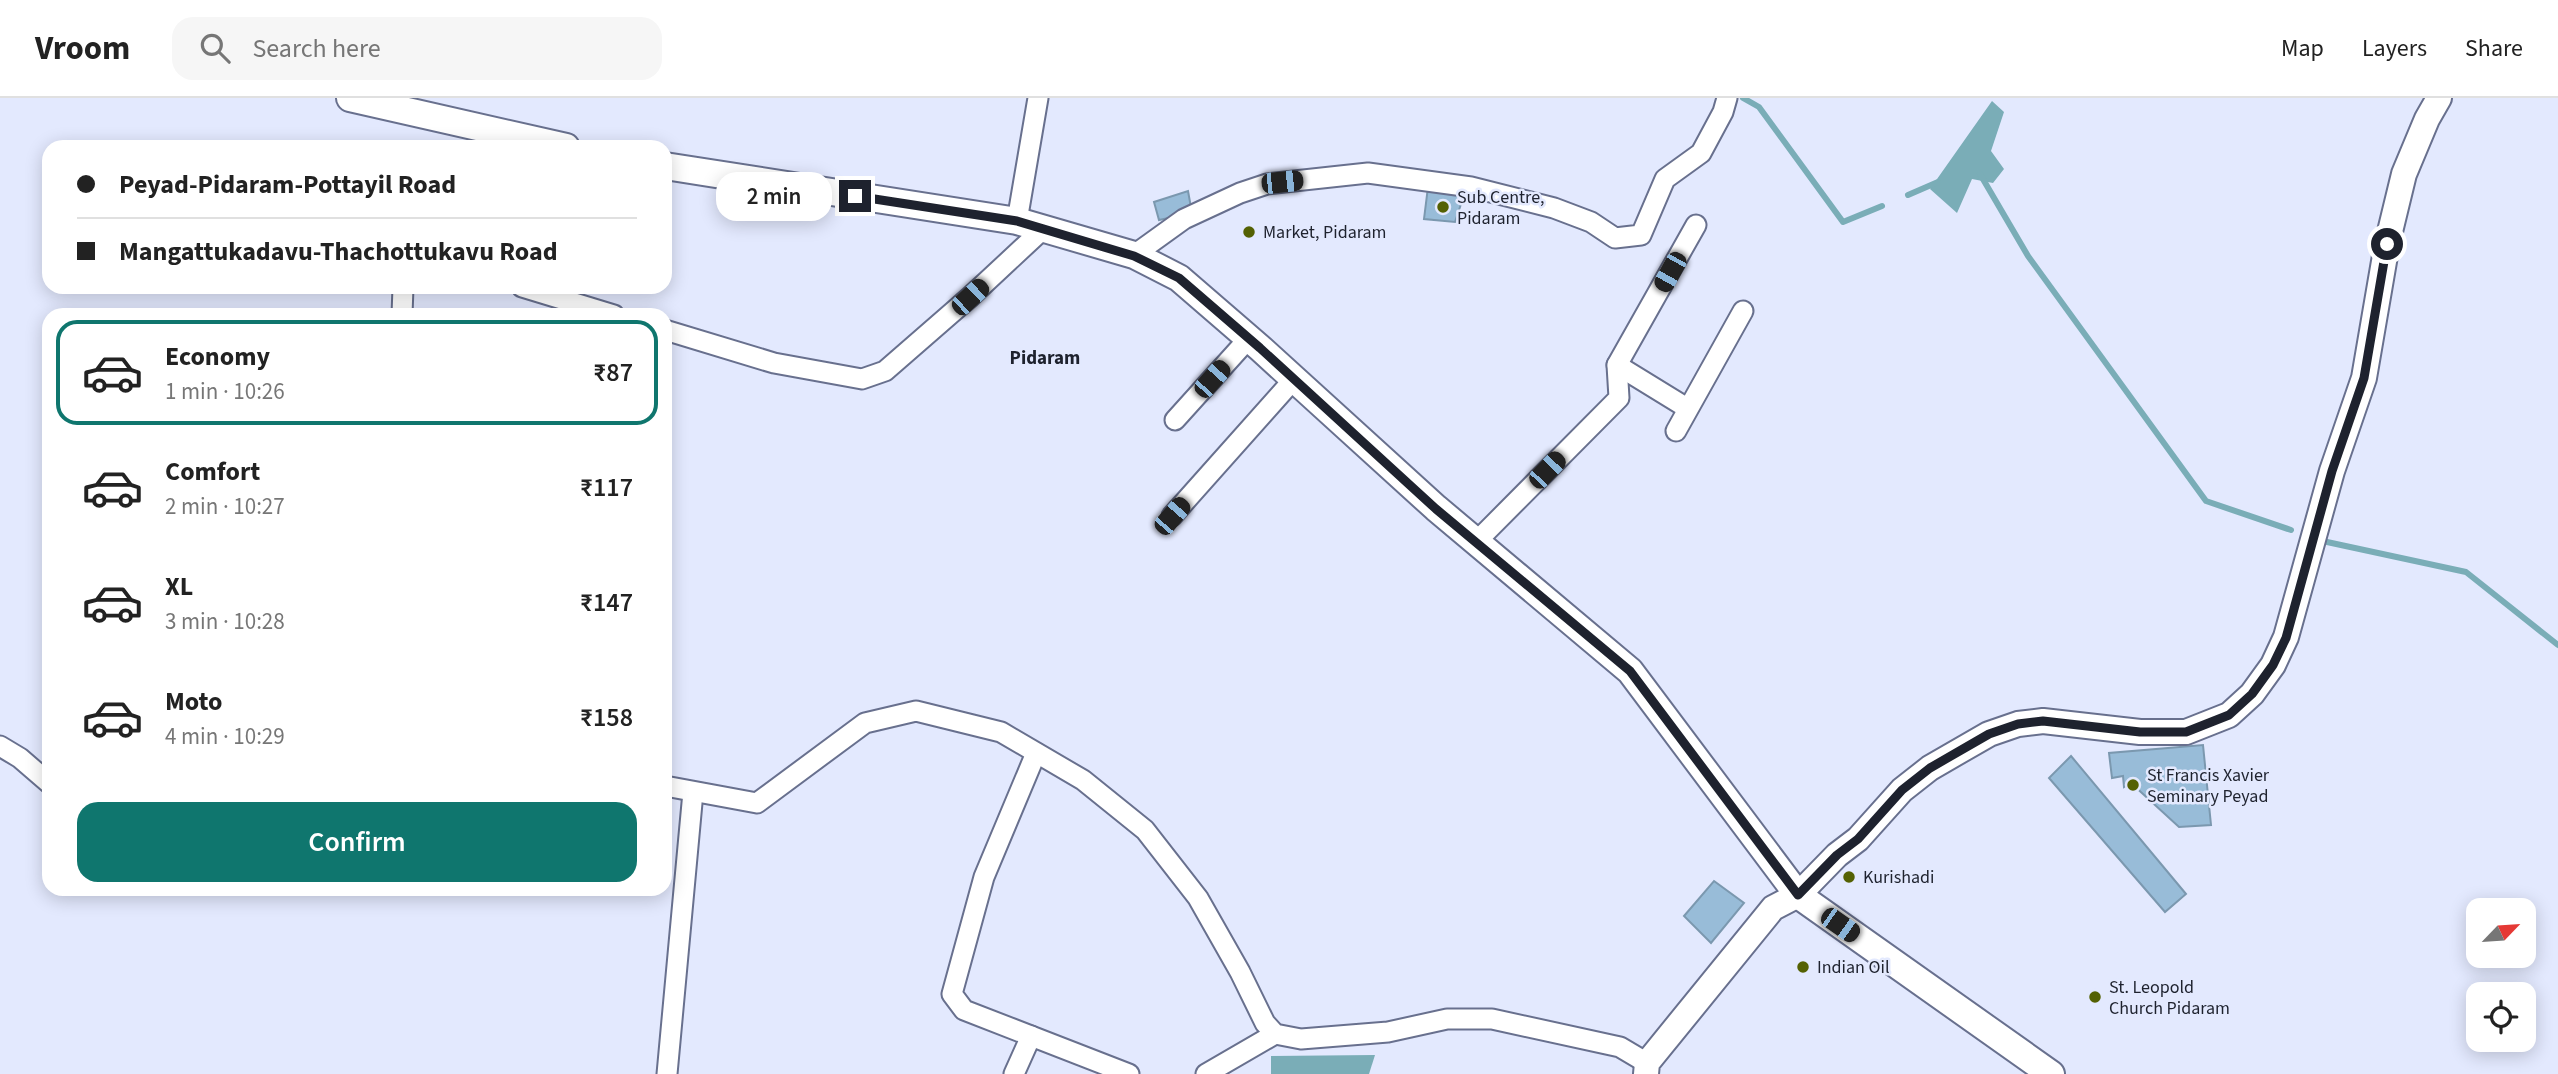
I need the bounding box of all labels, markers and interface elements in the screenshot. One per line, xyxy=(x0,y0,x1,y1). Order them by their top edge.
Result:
search box xyxy=(172,17,662,80)
text: Vroom xyxy=(35,25,130,72)
icon: search xyxy=(196,29,234,67)
text: Search here xyxy=(252,30,381,67)
text: Map xyxy=(2281,31,2324,66)
text: Layers xyxy=(2362,31,2427,66)
text: Share xyxy=(2465,31,2523,66)
text: Peyad-Pidaram-Pottayil Road xyxy=(119,166,456,203)
car xyxy=(1261,169,1304,195)
callout: 2 min xyxy=(715,172,830,220)
text: 2 min xyxy=(747,180,801,213)
route end xyxy=(839,180,871,212)
place label: Sub Centre, Pidaram xyxy=(1457,185,1545,231)
marker: Sub Centre, Pidaram xyxy=(1435,199,1451,215)
place label: Market, Pidaram xyxy=(1263,220,1387,245)
marker: Market, Pidaram xyxy=(1241,224,1257,240)
route start xyxy=(2371,228,2403,260)
text: Mangattukadavu-Thachottukavu Road xyxy=(119,233,558,270)
car xyxy=(1651,249,1690,295)
car xyxy=(948,275,993,319)
text: Economy xyxy=(165,338,270,375)
icon: car xyxy=(81,341,144,404)
district label: Pidaram xyxy=(1010,345,1080,372)
text: ₹87 xyxy=(593,354,633,391)
car xyxy=(1191,356,1234,402)
text: 1 min · 10:26 xyxy=(165,375,285,408)
car xyxy=(1525,448,1570,492)
text: Comfort xyxy=(165,453,260,490)
icon: car xyxy=(81,456,144,519)
text: ₹117 xyxy=(580,469,633,506)
text: 2 min · 10:27 xyxy=(165,490,285,523)
car xyxy=(1151,493,1194,539)
text: XL xyxy=(165,568,193,605)
icon: car xyxy=(81,571,144,634)
text: ₹147 xyxy=(580,584,633,621)
text: 3 min · 10:28 xyxy=(165,605,285,638)
text: Moto xyxy=(165,683,222,720)
icon: car xyxy=(81,686,144,749)
text: ₹158 xyxy=(580,699,633,736)
text: 4 min · 10:29 xyxy=(165,720,285,753)
place label: St Francis Xavier Seminary Peyad xyxy=(2147,763,2270,809)
marker: St Francis Xavier Seminary Peyad xyxy=(2125,777,2141,793)
button: Confirm xyxy=(77,802,637,882)
place label: Kurishadi xyxy=(1863,865,1934,890)
marker: Kurishadi xyxy=(1841,869,1857,885)
north arrow xyxy=(2466,898,2536,968)
map controls xyxy=(2466,898,2536,1052)
car xyxy=(1817,904,1864,946)
place label: Indian Oil xyxy=(1817,955,1890,980)
marker: Indian Oil xyxy=(1795,959,1811,975)
place label: St. Leopold Church Pidaram xyxy=(2109,975,2230,1021)
button: locate xyxy=(2466,982,2536,1052)
marker: St. Leopold Church Pidaram xyxy=(2087,989,2103,1005)

